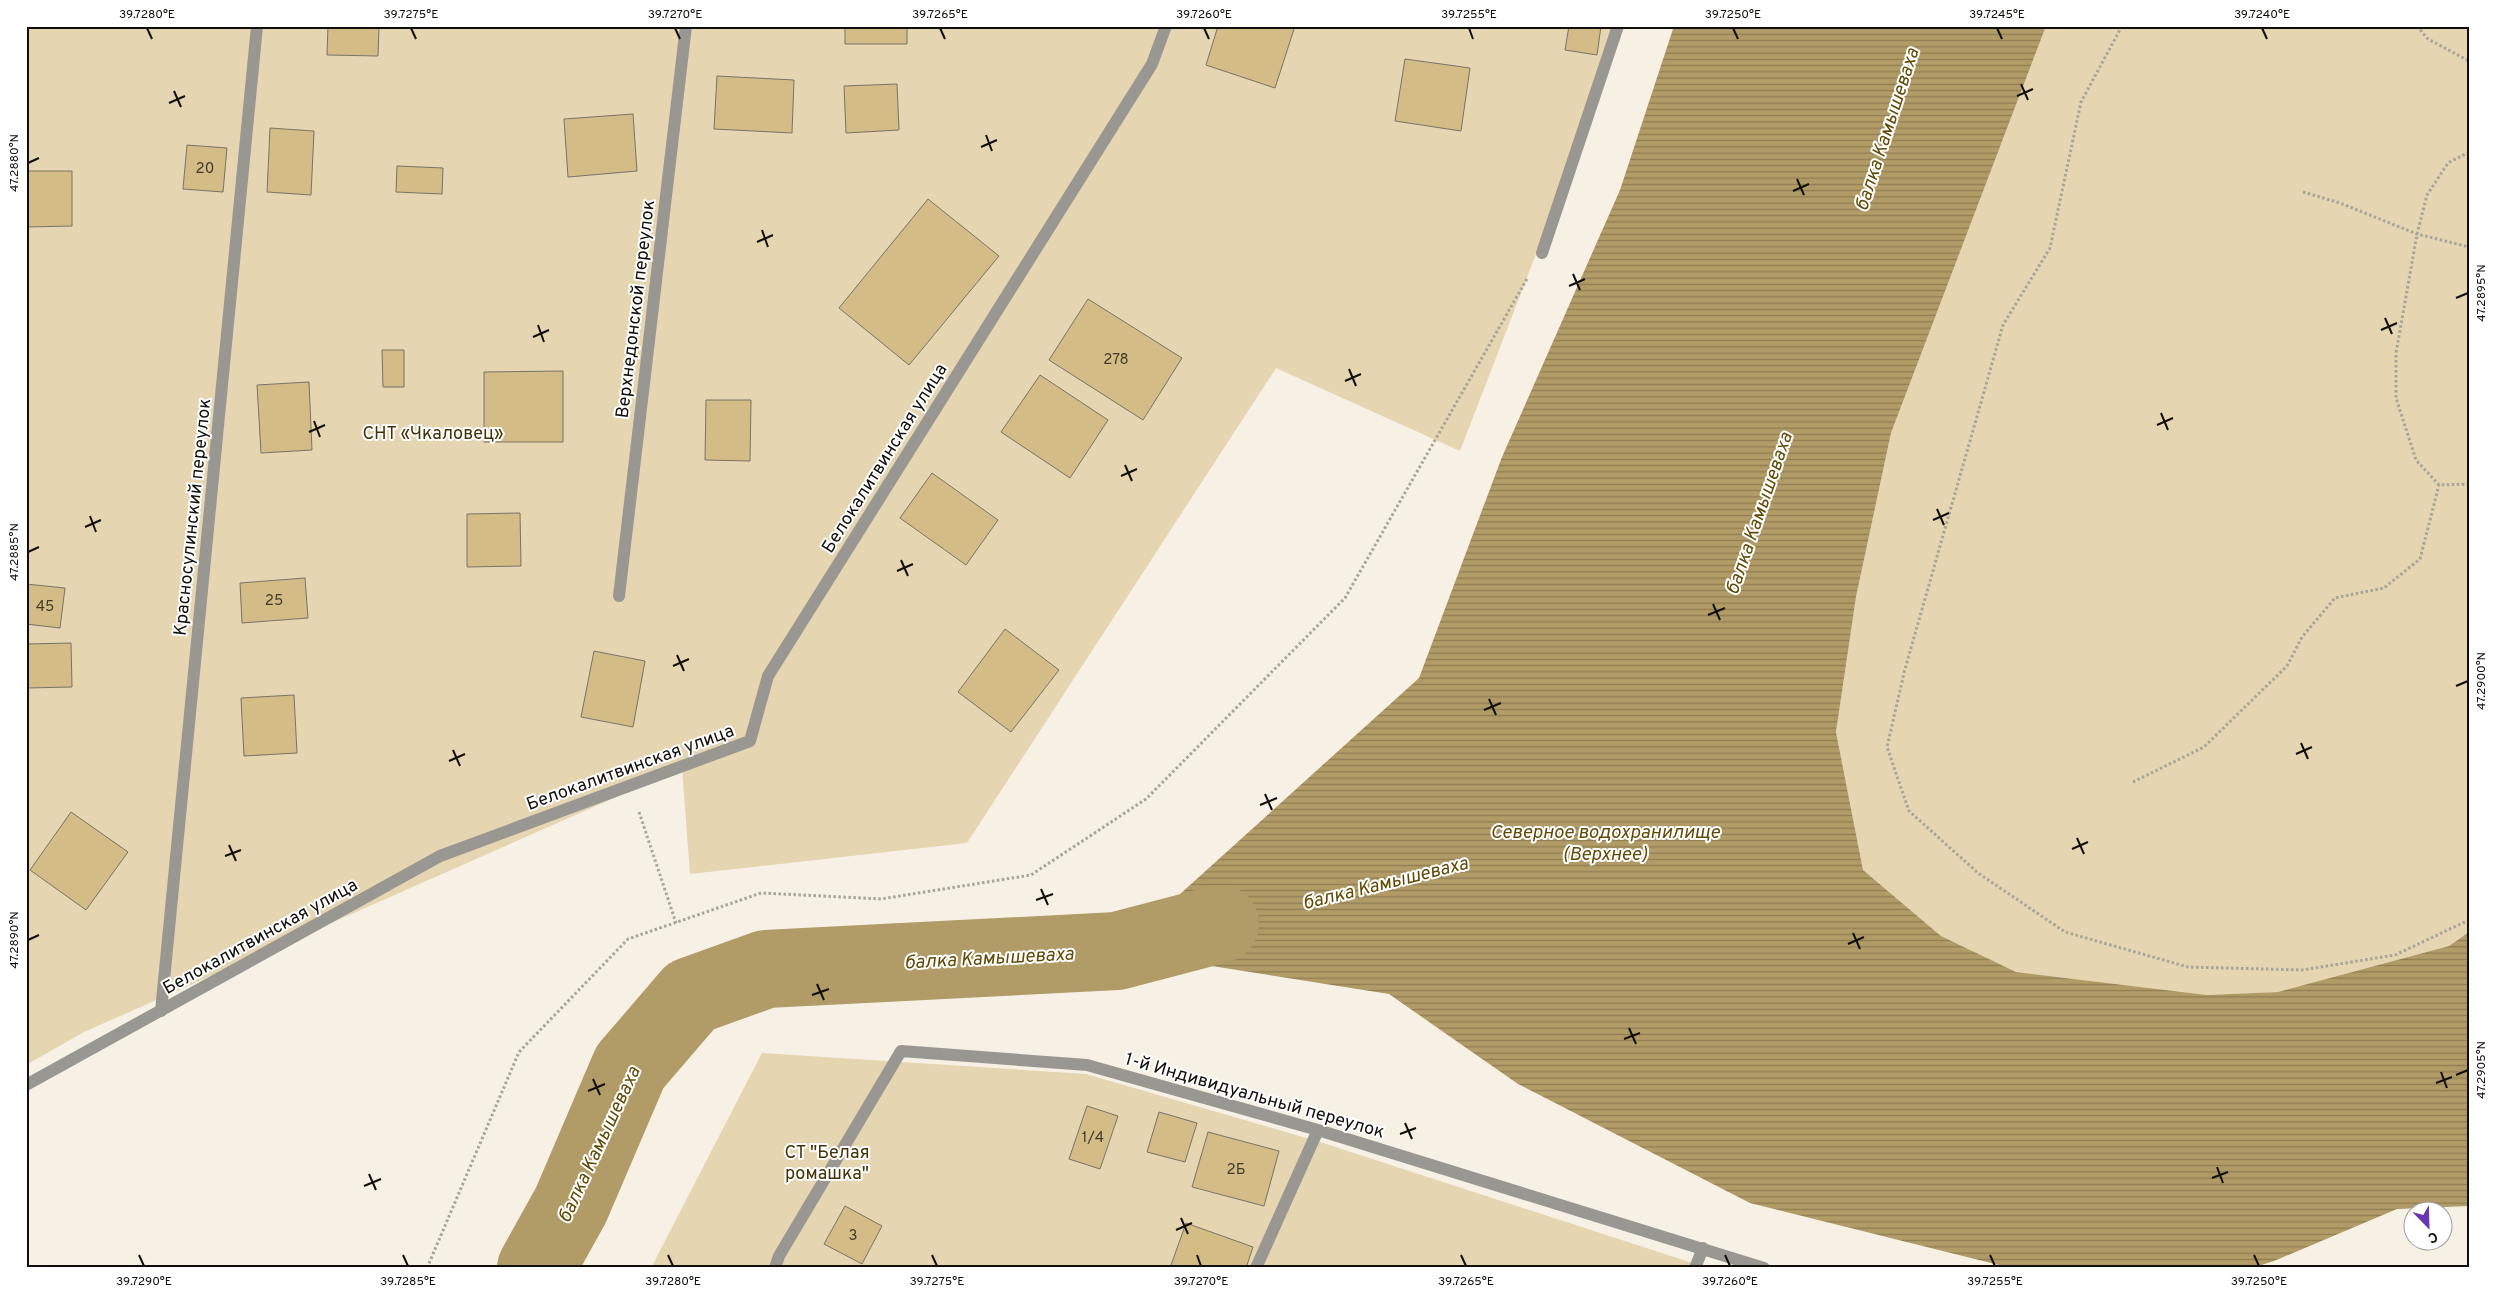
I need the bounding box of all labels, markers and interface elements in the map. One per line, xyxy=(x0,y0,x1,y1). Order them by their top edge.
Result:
text: 39.7280°E xyxy=(119,7,175,23)
text: 39.7275°E xyxy=(384,7,438,23)
text: 39.7270°E xyxy=(648,7,702,23)
text: 39.7265°E xyxy=(912,7,968,23)
text: 39.7260°E xyxy=(1176,7,1232,23)
text: 39.7255°E xyxy=(1441,7,1497,23)
text: 39.7250°E xyxy=(1705,7,1761,23)
text: 39.7245°E xyxy=(1969,7,2025,23)
text: 39.7240°E xyxy=(2234,7,2290,23)
water label: балка Камышеваха xyxy=(1850,45,1926,214)
text: 47.2880°N xyxy=(7,134,23,192)
house number: 20 xyxy=(196,160,214,179)
street label: Верхнедонской переулок xyxy=(612,199,661,420)
text: 47.2895°N xyxy=(2474,264,2490,322)
house number: 278 xyxy=(1103,351,1129,370)
street label: Белокалитвинская улица xyxy=(817,360,953,558)
street label: Красносулинский переулок xyxy=(170,397,217,637)
park label: СНТ «Чкаловец» xyxy=(362,423,504,446)
water label: балка Камышеваха xyxy=(1721,429,1799,598)
text: 47.2885°N xyxy=(7,523,23,581)
house number: 25 xyxy=(265,592,283,611)
house number: 45 xyxy=(36,598,54,617)
text: 47.2900°N xyxy=(2474,652,2490,710)
street label: Белокалитвинская улица xyxy=(523,720,738,817)
water label: Северное водохранилище (Верхнее) xyxy=(1490,821,1720,867)
water label: балка Камышеваха xyxy=(1300,852,1471,916)
street label: Белокалитвинская улица xyxy=(159,874,362,1001)
text: 47.2890°N xyxy=(7,911,23,969)
water label: балка Камышеваха xyxy=(904,943,1075,975)
text: 47.2905°N xyxy=(2474,1041,2490,1099)
street label: 1-й Индивидуальный переулок xyxy=(1122,1048,1387,1145)
water label: балка Камышеваха xyxy=(553,1063,647,1227)
house number: 1/4 xyxy=(1082,1129,1104,1148)
park label: СТ "Белая ромашка" xyxy=(784,1142,870,1186)
house number: 2Б xyxy=(1226,1161,1246,1180)
north arrow xyxy=(2402,1202,2452,1252)
house number: 3 xyxy=(848,1227,858,1246)
text: С xyxy=(2425,1227,2440,1246)
text: 39.7290°E xyxy=(116,1274,172,1290)
text: 39.7285°E xyxy=(380,1274,436,1290)
text: 39.7280°E xyxy=(645,1274,701,1290)
text: 39.7275°E xyxy=(910,1274,964,1290)
text: 39.7270°E xyxy=(1174,1274,1228,1290)
text: 39.7265°E xyxy=(1438,1274,1494,1290)
text: 39.7260°E xyxy=(1702,1274,1758,1290)
text: 39.7255°E xyxy=(1967,1274,2023,1290)
text: 39.7250°E xyxy=(2231,1274,2287,1290)

